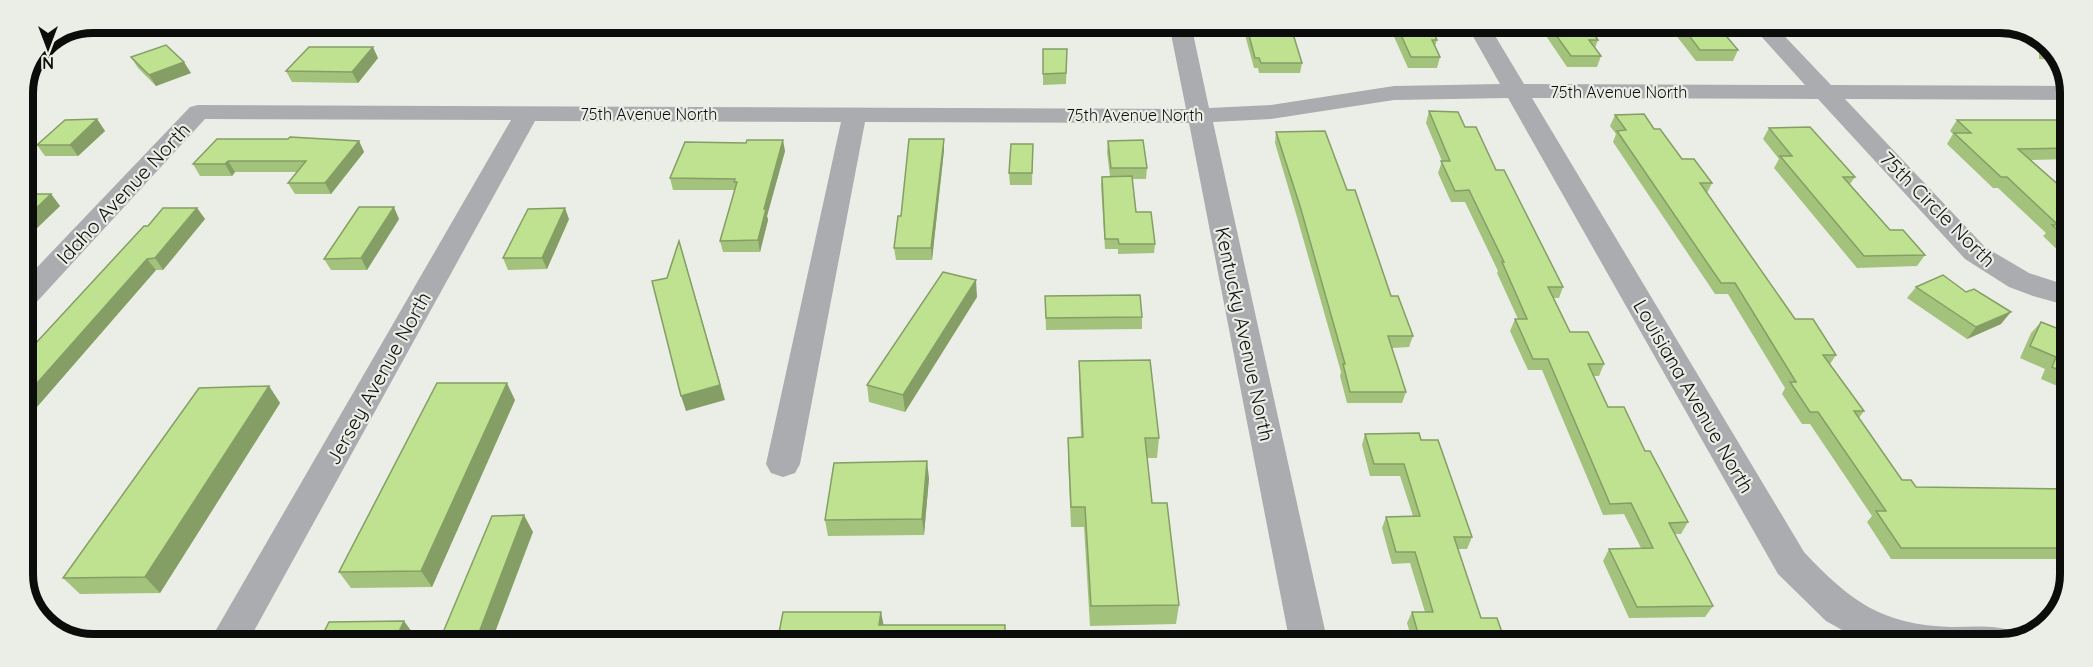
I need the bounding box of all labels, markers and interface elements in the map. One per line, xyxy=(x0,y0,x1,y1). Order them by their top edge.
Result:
north arrow xyxy=(18,18,78,78)
text: N xyxy=(42,53,54,73)
street label: 75th Avenue North xyxy=(1551,82,1687,102)
street label: 75th Avenue North xyxy=(581,104,717,124)
street label: 75th Avenue North xyxy=(1067,105,1203,125)
street label: Idaho Avenue North xyxy=(51,117,195,269)
street label: 75th Circle North xyxy=(1875,146,2001,272)
street label: Kentucky Avenue North xyxy=(1210,225,1280,443)
street label: Jersey Avenue North xyxy=(320,287,436,469)
street label: Louisiana Avenue North xyxy=(1628,295,1760,497)

